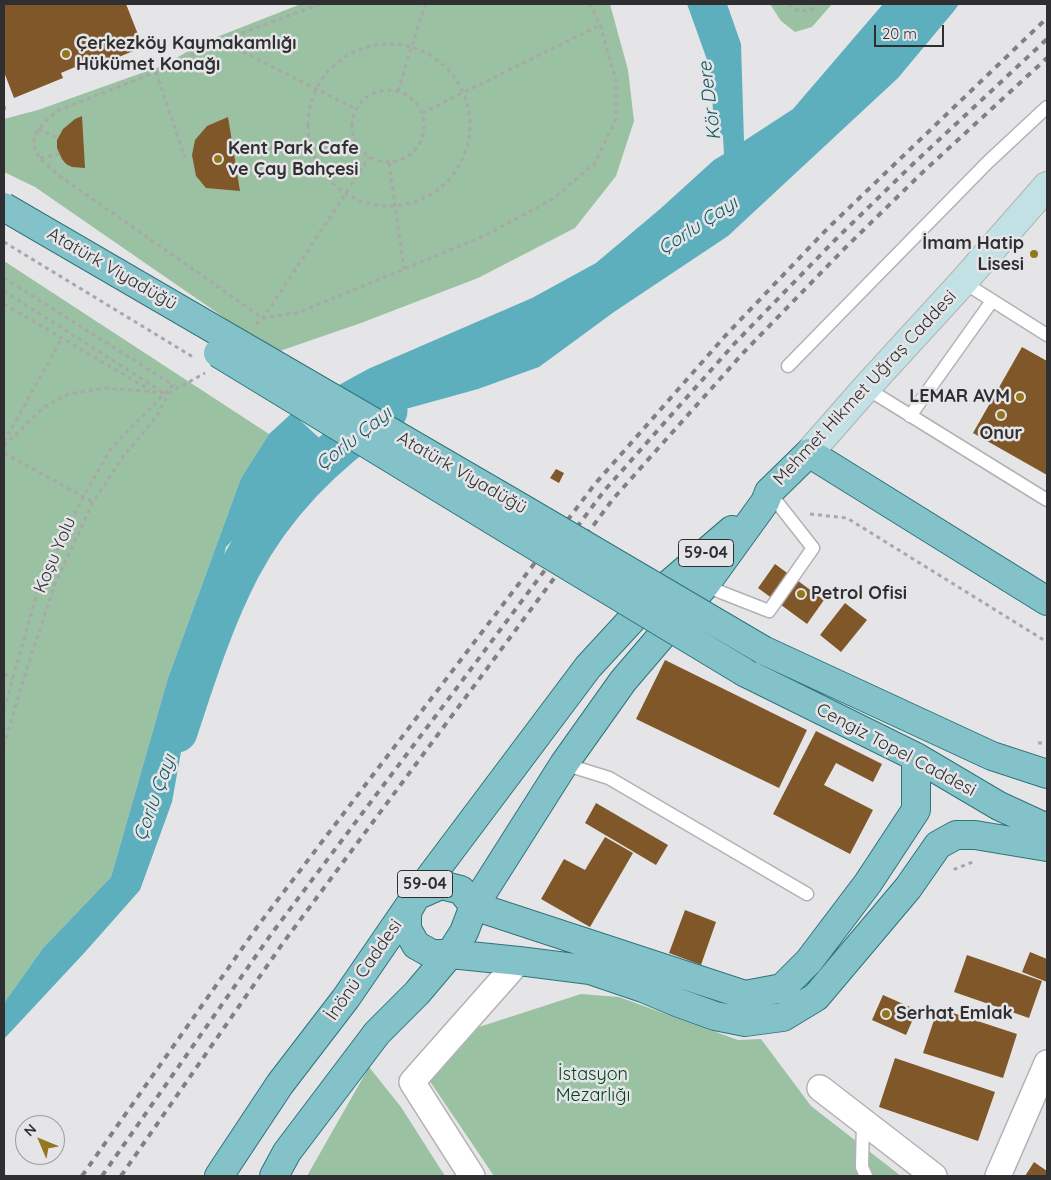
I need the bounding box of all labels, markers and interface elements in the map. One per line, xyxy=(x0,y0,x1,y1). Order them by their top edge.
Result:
scale bar xyxy=(876,15,946,47)
text: 20 m xyxy=(882,24,917,43)
place label: Çerkezköy Kaymakamlığı Hükümet Konağı xyxy=(76,33,296,76)
marker: Çerkezköy Kaymakamlığı Hükümet Konağı xyxy=(60,48,72,60)
water label: Kör Dere xyxy=(694,60,726,142)
place label: Kent Park Cafe ve Çay Bahçesi xyxy=(228,138,359,180)
marker: Kent Park Cafe ve Çay Bahçesi xyxy=(212,153,224,165)
water label: Çorlu Çayı xyxy=(654,192,742,260)
street label: Atatürk Viyadüğü xyxy=(43,223,181,315)
place label: İmam Hatip Lisesi xyxy=(922,233,1024,276)
marker: İmam Hatip Lisesi xyxy=(1028,248,1040,260)
street label: Mehmet Hikmet Uğraş Caddesi xyxy=(769,286,961,490)
place label: LEMAR AVM xyxy=(909,386,1010,408)
marker: LEMAR AVM xyxy=(1014,391,1026,403)
water label: Çorlu Çayı xyxy=(311,402,397,476)
marker: Onur xyxy=(995,409,1007,421)
place label: Onur xyxy=(980,423,1022,445)
street label: Atatürk Viyadüğü xyxy=(393,427,531,519)
street label: Koşu Yolu xyxy=(29,514,81,596)
road number: 59-04 xyxy=(678,540,734,566)
place label: Petrol Ofisi xyxy=(811,583,907,605)
marker: Petrol Ofisi xyxy=(795,588,807,600)
street label: Cengiz Topel Caddesi xyxy=(813,699,979,801)
water label: Çorlu Çayı xyxy=(129,752,181,844)
road number: 59-04 xyxy=(398,871,452,898)
street label: İnönü Caddesi xyxy=(321,915,407,1025)
place label: Serhat Emlak xyxy=(896,1003,1013,1025)
marker: Serhat Emlak xyxy=(880,1008,892,1020)
park label: İstasyon Mezarlığı xyxy=(556,1064,630,1106)
north arrow xyxy=(15,1115,65,1165)
text: N xyxy=(20,1120,40,1140)

